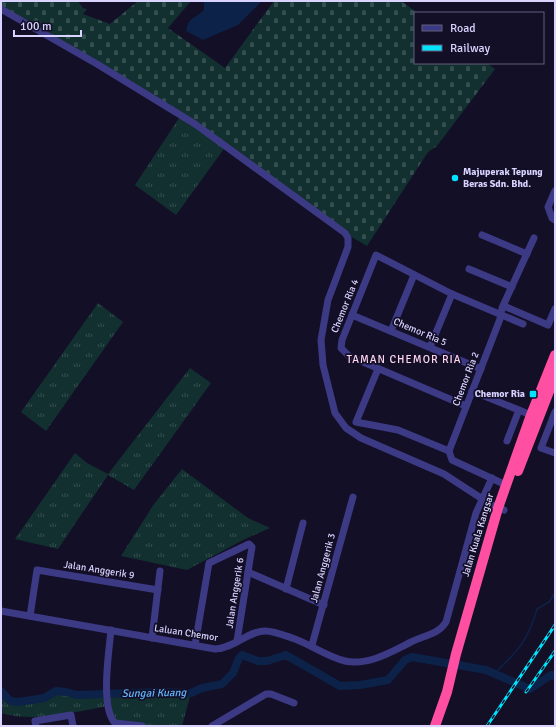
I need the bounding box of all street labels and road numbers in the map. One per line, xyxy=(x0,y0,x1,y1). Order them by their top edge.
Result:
street label: Chemor Ria 4 xyxy=(329,277,361,335)
street label: Chemor Ria 5 xyxy=(391,315,449,349)
street label: Chemor Ria 2 xyxy=(450,350,482,408)
street label: Jalan Kuala Kangsar xyxy=(460,492,496,578)
street label: Jalan Anggerik 3 xyxy=(308,532,338,604)
street label: Jalan Anggerik 6 xyxy=(223,557,247,629)
street label: Jalan Anggerik 9 xyxy=(63,558,135,582)
street label: Laluan Chemor xyxy=(153,622,219,644)

